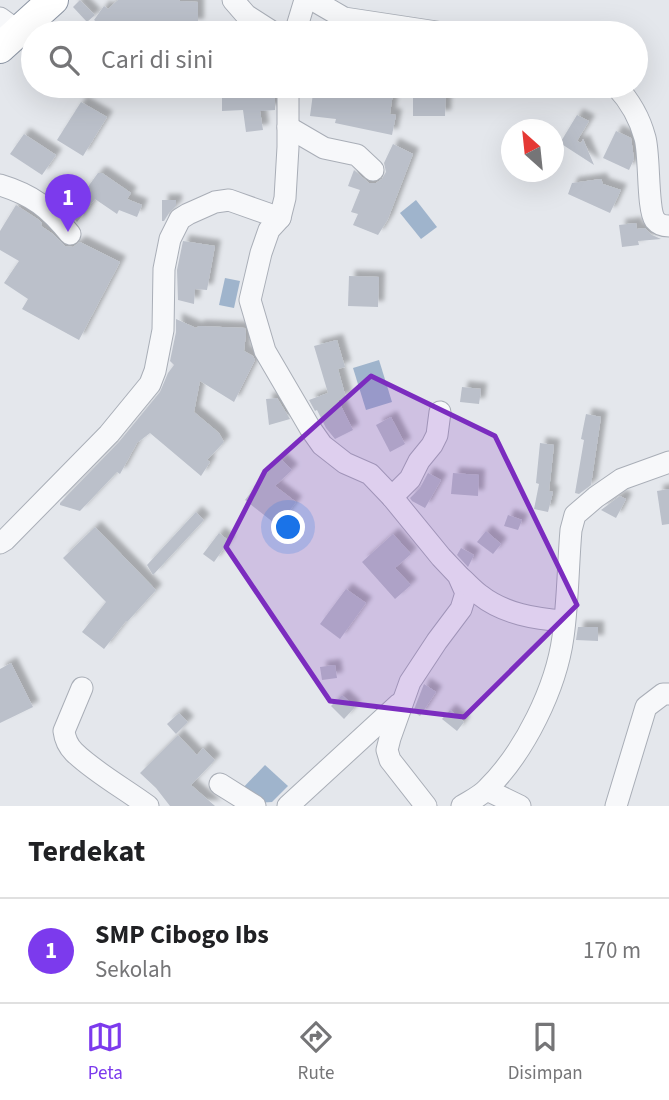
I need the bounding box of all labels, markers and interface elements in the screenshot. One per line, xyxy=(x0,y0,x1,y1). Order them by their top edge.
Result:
search box xyxy=(21,21,648,98)
icon: search xyxy=(45,41,83,79)
text: Cari di sini xyxy=(101,41,214,78)
north arrow xyxy=(501,119,564,182)
pin: 1 xyxy=(45,174,91,232)
your location xyxy=(271,510,305,544)
text: Terdekat xyxy=(28,830,145,873)
text: SMP Cibogo Ibs xyxy=(95,916,269,953)
text: 1 xyxy=(45,934,57,967)
text: 170 m xyxy=(583,934,641,967)
text: Sekolah xyxy=(95,953,172,986)
tab: Peta xyxy=(86,1018,124,1087)
tab: Rute xyxy=(297,1018,335,1087)
tab: Disimpan xyxy=(508,1018,583,1087)

